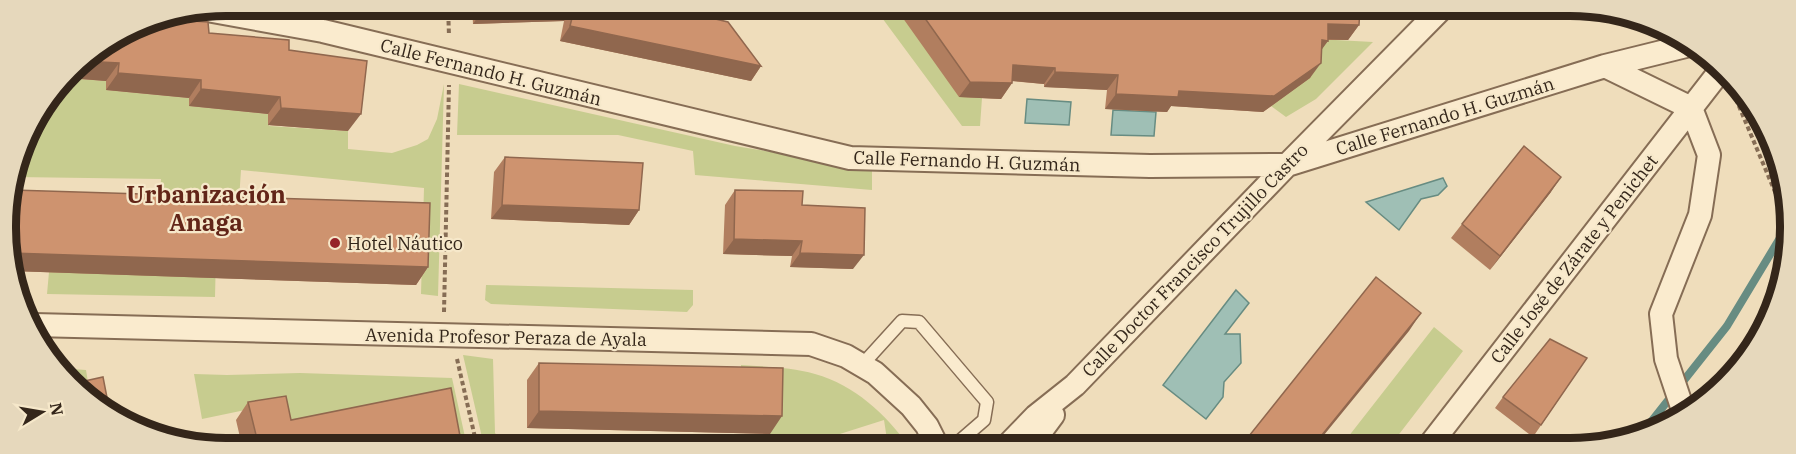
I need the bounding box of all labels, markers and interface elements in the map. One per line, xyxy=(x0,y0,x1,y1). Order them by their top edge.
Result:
street label: Calle Fernando H. Guzmán xyxy=(378,33,604,111)
street label: Calle Fernando H. Guzmán xyxy=(1333,72,1557,160)
street label: Calle Doctor Francisco Trujillo Castro xyxy=(1077,138,1313,382)
street label: Calle Fernando H. Guzmán xyxy=(853,146,1081,176)
street label: Calle José de Zárate y Penichet xyxy=(1485,150,1663,368)
district label: Urbanización Anaga xyxy=(126,178,286,238)
place label: Hotel Náutico xyxy=(347,232,463,255)
marker: Hotel Náutico xyxy=(328,236,342,250)
street label: Avenida Profesor Peraza de Ayala xyxy=(365,323,647,351)
north arrow xyxy=(12,382,72,442)
text: N xyxy=(46,401,68,417)

